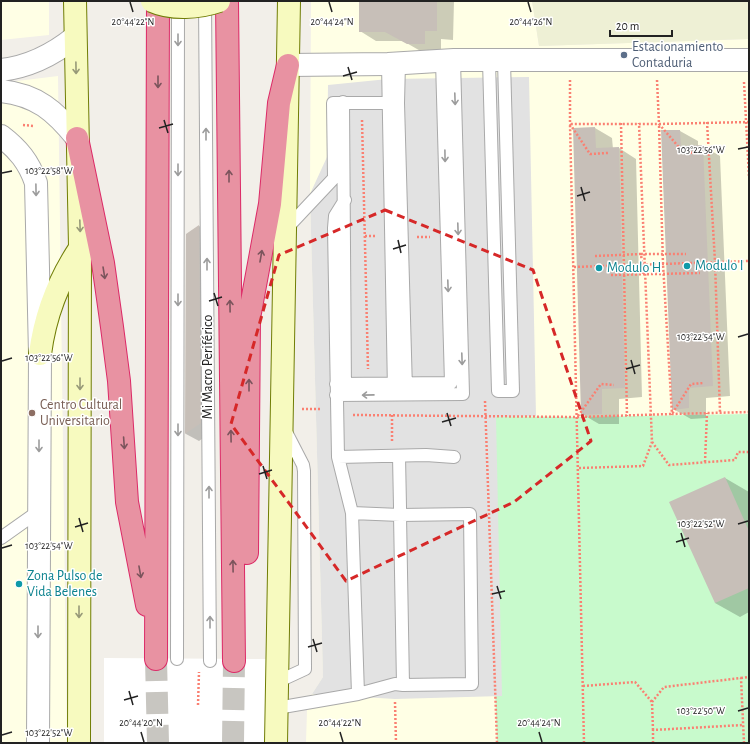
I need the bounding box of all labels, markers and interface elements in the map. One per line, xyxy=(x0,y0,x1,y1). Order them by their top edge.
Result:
scale bar xyxy=(610,12,672,38)
text: 20°44'22"N xyxy=(112,17,154,27)
text: 20°44'24"N xyxy=(310,17,354,27)
text: 20°44'26"N xyxy=(510,17,552,27)
text: 20 m xyxy=(616,20,639,32)
one-way arrow xyxy=(174,33,182,46)
place label: Estacionamiento Contaduria xyxy=(632,40,723,70)
marker: Estacionamiento Contaduria xyxy=(619,50,629,60)
one-way arrow xyxy=(72,61,80,74)
one-way arrow xyxy=(154,75,162,88)
one-way arrow xyxy=(451,92,458,105)
one-way arrow xyxy=(202,128,210,141)
text: 103°22'56"W xyxy=(677,145,725,155)
one-way arrow xyxy=(441,149,449,162)
one-way arrow xyxy=(174,163,182,176)
text: 103°22'58"W xyxy=(25,166,73,176)
one-way arrow xyxy=(225,170,233,183)
one-way arrow xyxy=(32,183,40,196)
one-way arrow xyxy=(76,219,83,232)
one-way arrow xyxy=(454,222,462,235)
one-way arrow xyxy=(257,250,265,263)
one-way arrow xyxy=(203,258,211,271)
place label: Modulo I xyxy=(695,259,743,273)
place label: Modulo H xyxy=(607,261,661,275)
marker: Modulo I xyxy=(682,261,692,271)
marker: Modulo H xyxy=(594,263,604,273)
one-way arrow xyxy=(100,266,108,279)
one-way arrow xyxy=(444,279,452,292)
one-way arrow xyxy=(174,293,182,306)
one-way arrow xyxy=(226,300,234,313)
street label: Mi Macro Periférico xyxy=(201,315,215,419)
text: 103°22'54"W xyxy=(677,332,725,342)
one-way arrow xyxy=(458,352,465,365)
text: 103°22'56"W xyxy=(25,353,73,363)
one-way arrow xyxy=(76,377,84,390)
one-way arrow xyxy=(245,379,253,392)
one-way arrow xyxy=(362,391,375,398)
place label: Centro Cultural Universitario xyxy=(40,398,122,428)
marker: Centro Cultural Universitario xyxy=(27,408,37,418)
one-way arrow xyxy=(174,423,182,436)
one-way arrow xyxy=(227,430,235,443)
one-way arrow xyxy=(120,436,127,449)
one-way arrow xyxy=(35,439,43,452)
one-way arrow xyxy=(205,486,213,499)
text: 103°22'52"W xyxy=(677,519,725,529)
text: 103°22'54"W xyxy=(25,541,73,551)
one-way arrow xyxy=(229,560,237,573)
one-way arrow xyxy=(137,565,145,578)
place label: Zona Pulso de Vida Belenes xyxy=(27,569,103,599)
marker: Zona Pulso de Vida Belenes xyxy=(14,579,24,589)
one-way arrow xyxy=(75,605,83,618)
one-way arrow xyxy=(206,616,214,629)
one-way arrow xyxy=(34,625,42,638)
text: 103°22'50"W xyxy=(677,706,725,716)
text: 20°44'20"N xyxy=(119,718,163,728)
text: 20°44'22"N xyxy=(319,718,361,728)
text: 20°44'24"N xyxy=(517,718,561,728)
text: 103°22'52"W xyxy=(25,728,73,738)

